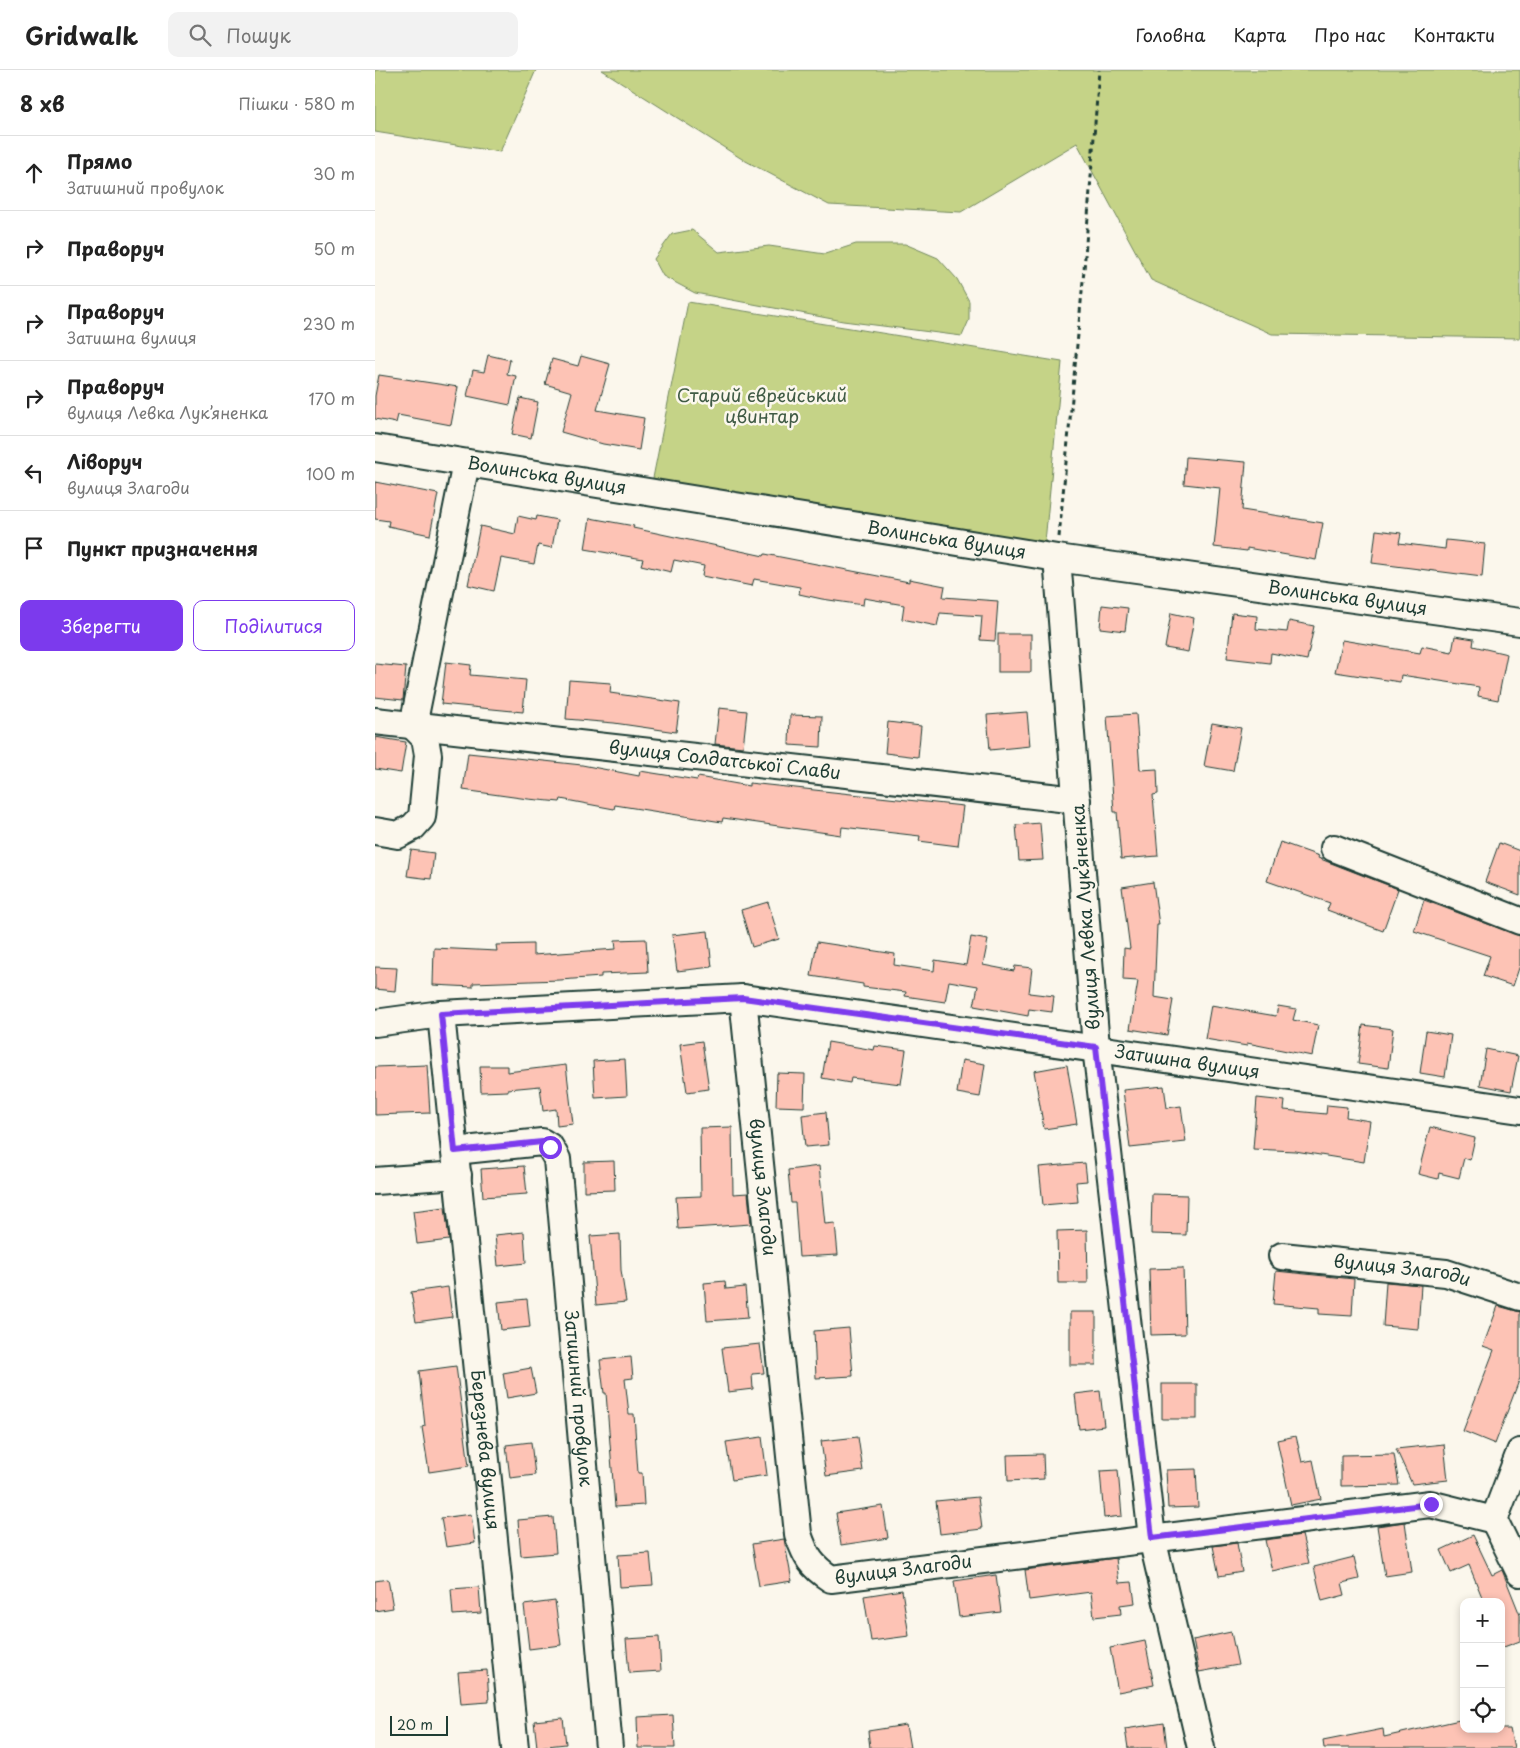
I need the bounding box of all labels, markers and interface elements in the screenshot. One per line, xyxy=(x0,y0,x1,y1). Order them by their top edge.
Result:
search box xyxy=(168,12,518,57)
text: Gridwalk xyxy=(25,17,138,53)
icon: search xyxy=(186,21,214,49)
text: Пошук xyxy=(226,21,291,49)
text: Головна xyxy=(1135,21,1205,48)
text: Карта xyxy=(1233,21,1286,48)
text: Про нас xyxy=(1314,21,1386,48)
text: Контакти xyxy=(1414,21,1495,48)
text: 8 хв xyxy=(20,87,64,119)
text: Пішки · 580 m xyxy=(238,91,355,115)
text: Прямо xyxy=(67,147,132,175)
icon: ahead xyxy=(20,159,48,187)
text: 30 m xyxy=(313,161,355,185)
text: Затишний провулок xyxy=(67,175,224,199)
icon: right xyxy=(20,234,48,262)
text: Праворуч xyxy=(67,234,164,262)
text: 50 m xyxy=(314,236,355,260)
text: Праворуч xyxy=(67,297,164,325)
icon: right xyxy=(20,309,48,337)
text: 230 m xyxy=(303,311,355,335)
text: Затишна вулиця xyxy=(67,325,197,349)
text: Праворуч xyxy=(67,372,164,400)
park label: Старий єврейський цвинтар xyxy=(677,381,847,429)
icon: right xyxy=(20,384,48,412)
text: 170 m xyxy=(309,386,355,410)
text: вулиця Левка Лукʼяненка xyxy=(67,400,268,424)
text: Ліворуч xyxy=(67,447,143,475)
street label: Волинська вулиця xyxy=(466,448,628,500)
icon: left xyxy=(20,459,48,487)
text: 100 m xyxy=(306,461,355,485)
text: вулиця Злагоди xyxy=(67,475,190,499)
street label: Волинська вулиця xyxy=(865,513,1028,565)
icon: arrive xyxy=(20,534,48,562)
text: Пункт призначення xyxy=(67,534,258,562)
street label: Волинська вулиця xyxy=(1266,572,1429,621)
button: Зберегти xyxy=(20,600,183,651)
button: Поділитися xyxy=(193,600,355,651)
street label: вулиця Солдатської Слави xyxy=(608,732,842,785)
street label: вулиця Левка Лукʼяненка xyxy=(1063,803,1106,1031)
street label: Затишна вулиця xyxy=(1113,1037,1262,1084)
street label: вулиця Злагоди xyxy=(743,1117,784,1257)
route start xyxy=(539,1136,562,1159)
street label: вулиця Злагоди xyxy=(1332,1246,1475,1292)
street label: Затишний провулок xyxy=(558,1309,601,1488)
street label: Березнева вулиця xyxy=(465,1368,508,1531)
route end xyxy=(1420,1493,1443,1516)
street label: вулиця Злагоди xyxy=(833,1546,973,1590)
map controls xyxy=(1460,1598,1505,1733)
button: + xyxy=(1460,1598,1505,1643)
button: − xyxy=(1460,1643,1505,1688)
button: locate xyxy=(1460,1688,1505,1733)
scale bar xyxy=(390,1713,447,1736)
text: 20 m xyxy=(397,1714,433,1735)

